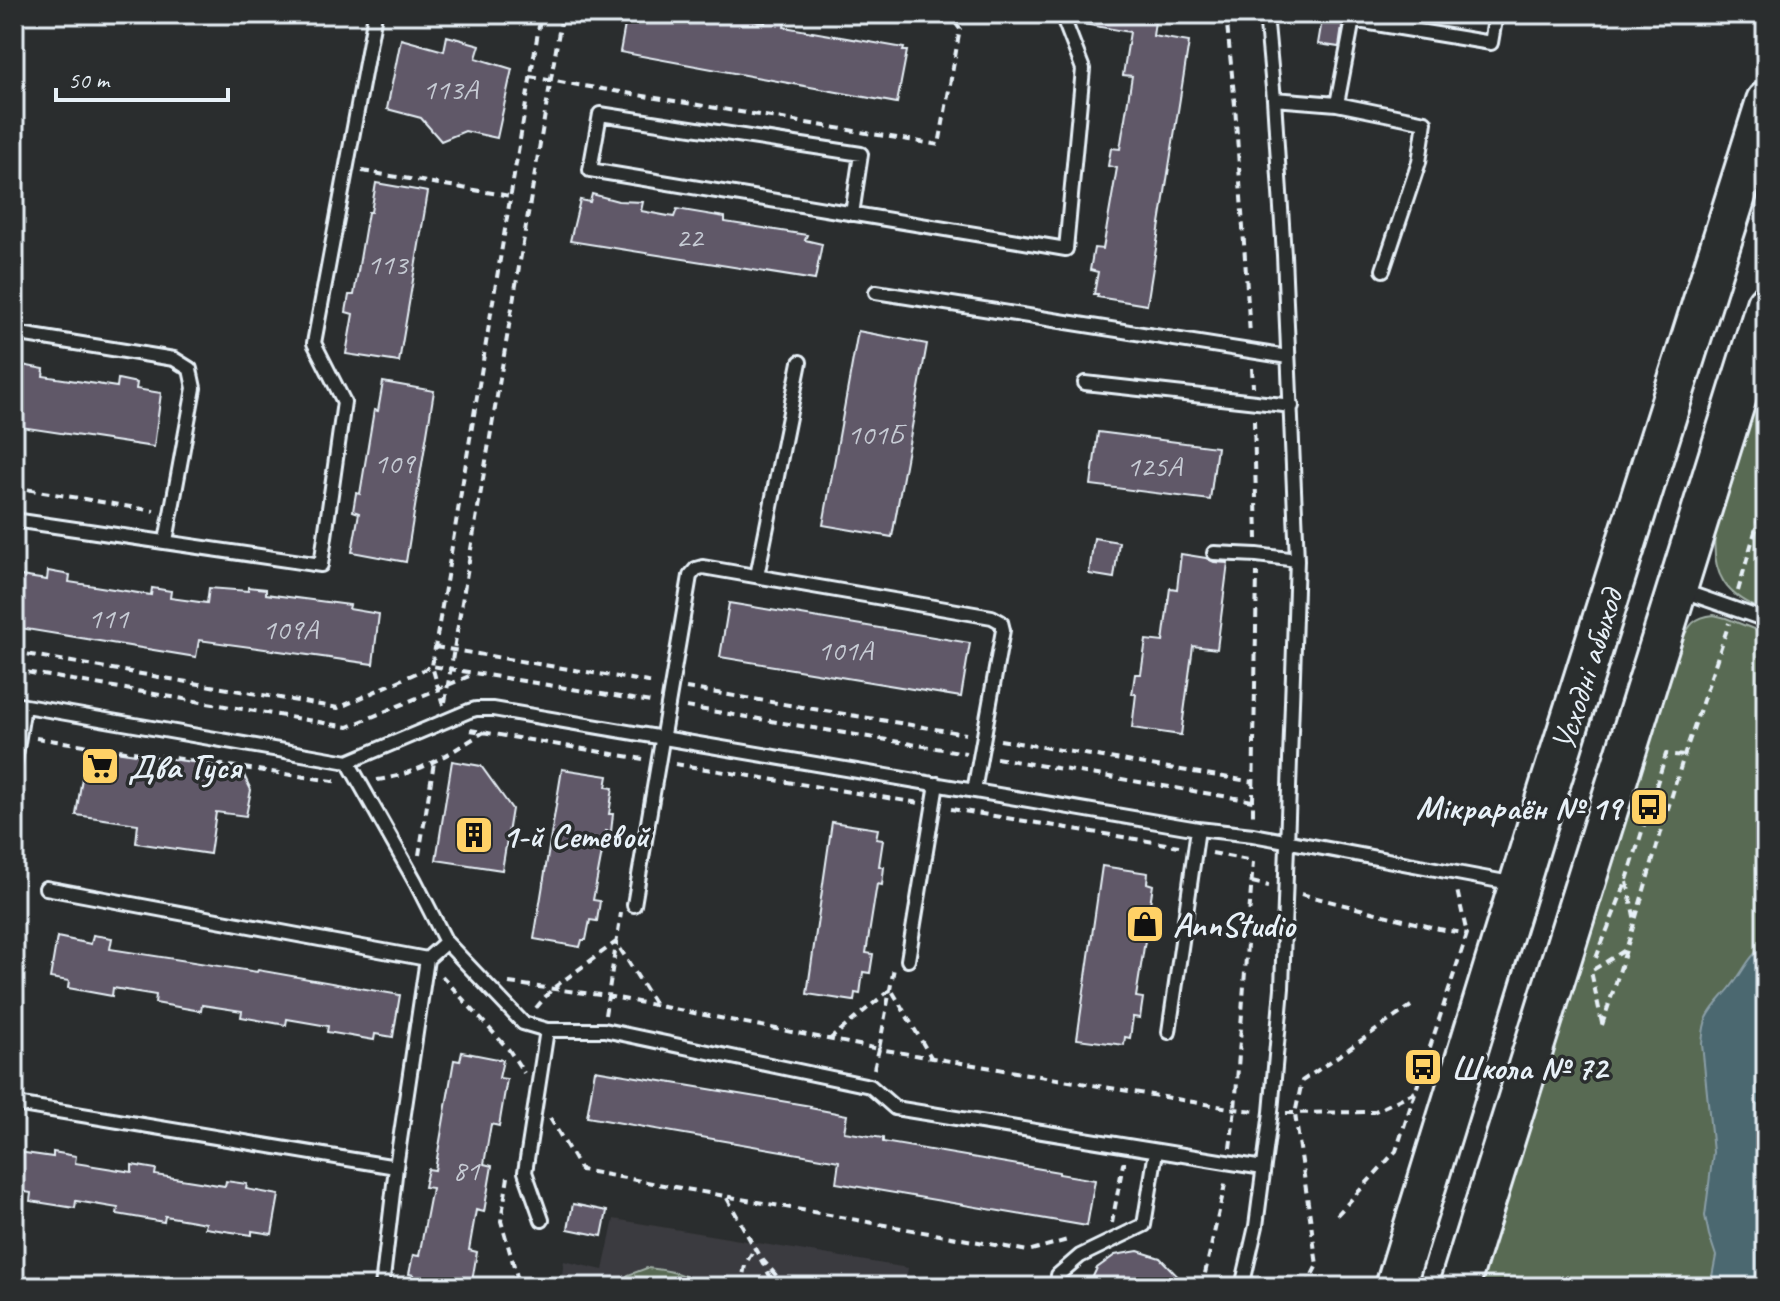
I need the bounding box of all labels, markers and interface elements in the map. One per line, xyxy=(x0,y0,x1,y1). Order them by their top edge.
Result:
scale bar xyxy=(56,52,228,102)
text: 50 m xyxy=(68,65,111,95)
house number: 113А xyxy=(422,70,480,108)
house number: 22 xyxy=(676,218,705,256)
house number: 113 xyxy=(367,245,410,283)
house number: 101Б xyxy=(847,415,908,453)
house number: 109 xyxy=(374,444,417,482)
house number: 125А xyxy=(1126,447,1184,485)
street label: Усходні абыход xyxy=(1541,581,1633,756)
house number: 111 xyxy=(88,599,130,637)
house number: 109А xyxy=(262,610,320,648)
house number: 101А xyxy=(817,631,875,669)
supermarket icon: Два Гуся xyxy=(79,745,121,787)
place label: Два Гуся xyxy=(128,745,244,788)
place label: Мікрараён № 19 xyxy=(1416,786,1625,829)
bus stop icon: Мікрараён № 19 xyxy=(1628,786,1670,828)
building icon: 1-й Сетевой xyxy=(453,814,495,856)
place label: 1-й Сетевой xyxy=(502,814,651,857)
shop icon: AnnStudio xyxy=(1124,903,1166,945)
place label: AnnStudio xyxy=(1173,903,1297,946)
bus stop icon: Школа № 72 xyxy=(1402,1046,1444,1088)
place label: Школа № 72 xyxy=(1451,1046,1610,1089)
house number: 81 xyxy=(453,1151,481,1189)

